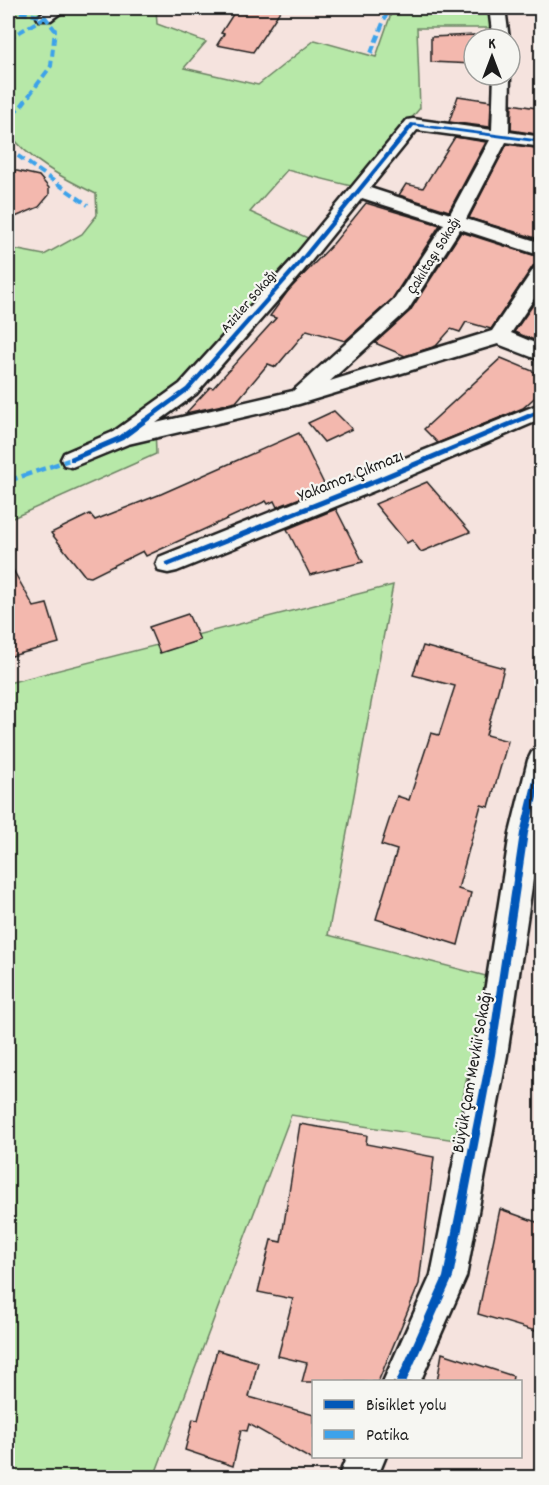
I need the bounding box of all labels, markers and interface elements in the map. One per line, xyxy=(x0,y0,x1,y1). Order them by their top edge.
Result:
north arrow xyxy=(462,27,522,87)
text: K xyxy=(488,33,496,56)
street label: Çakıltaşı Sokağı xyxy=(402,213,467,299)
street label: Azizler Sokağı xyxy=(216,266,283,339)
street label: Yakamoz Çıkmazı xyxy=(294,445,408,510)
street label: Büyük Çam Mevkii Sokağı xyxy=(447,990,500,1155)
legend xyxy=(312,1380,522,1458)
text: Bisiklet yolu xyxy=(366,1394,446,1419)
text: Patika xyxy=(366,1424,409,1449)

